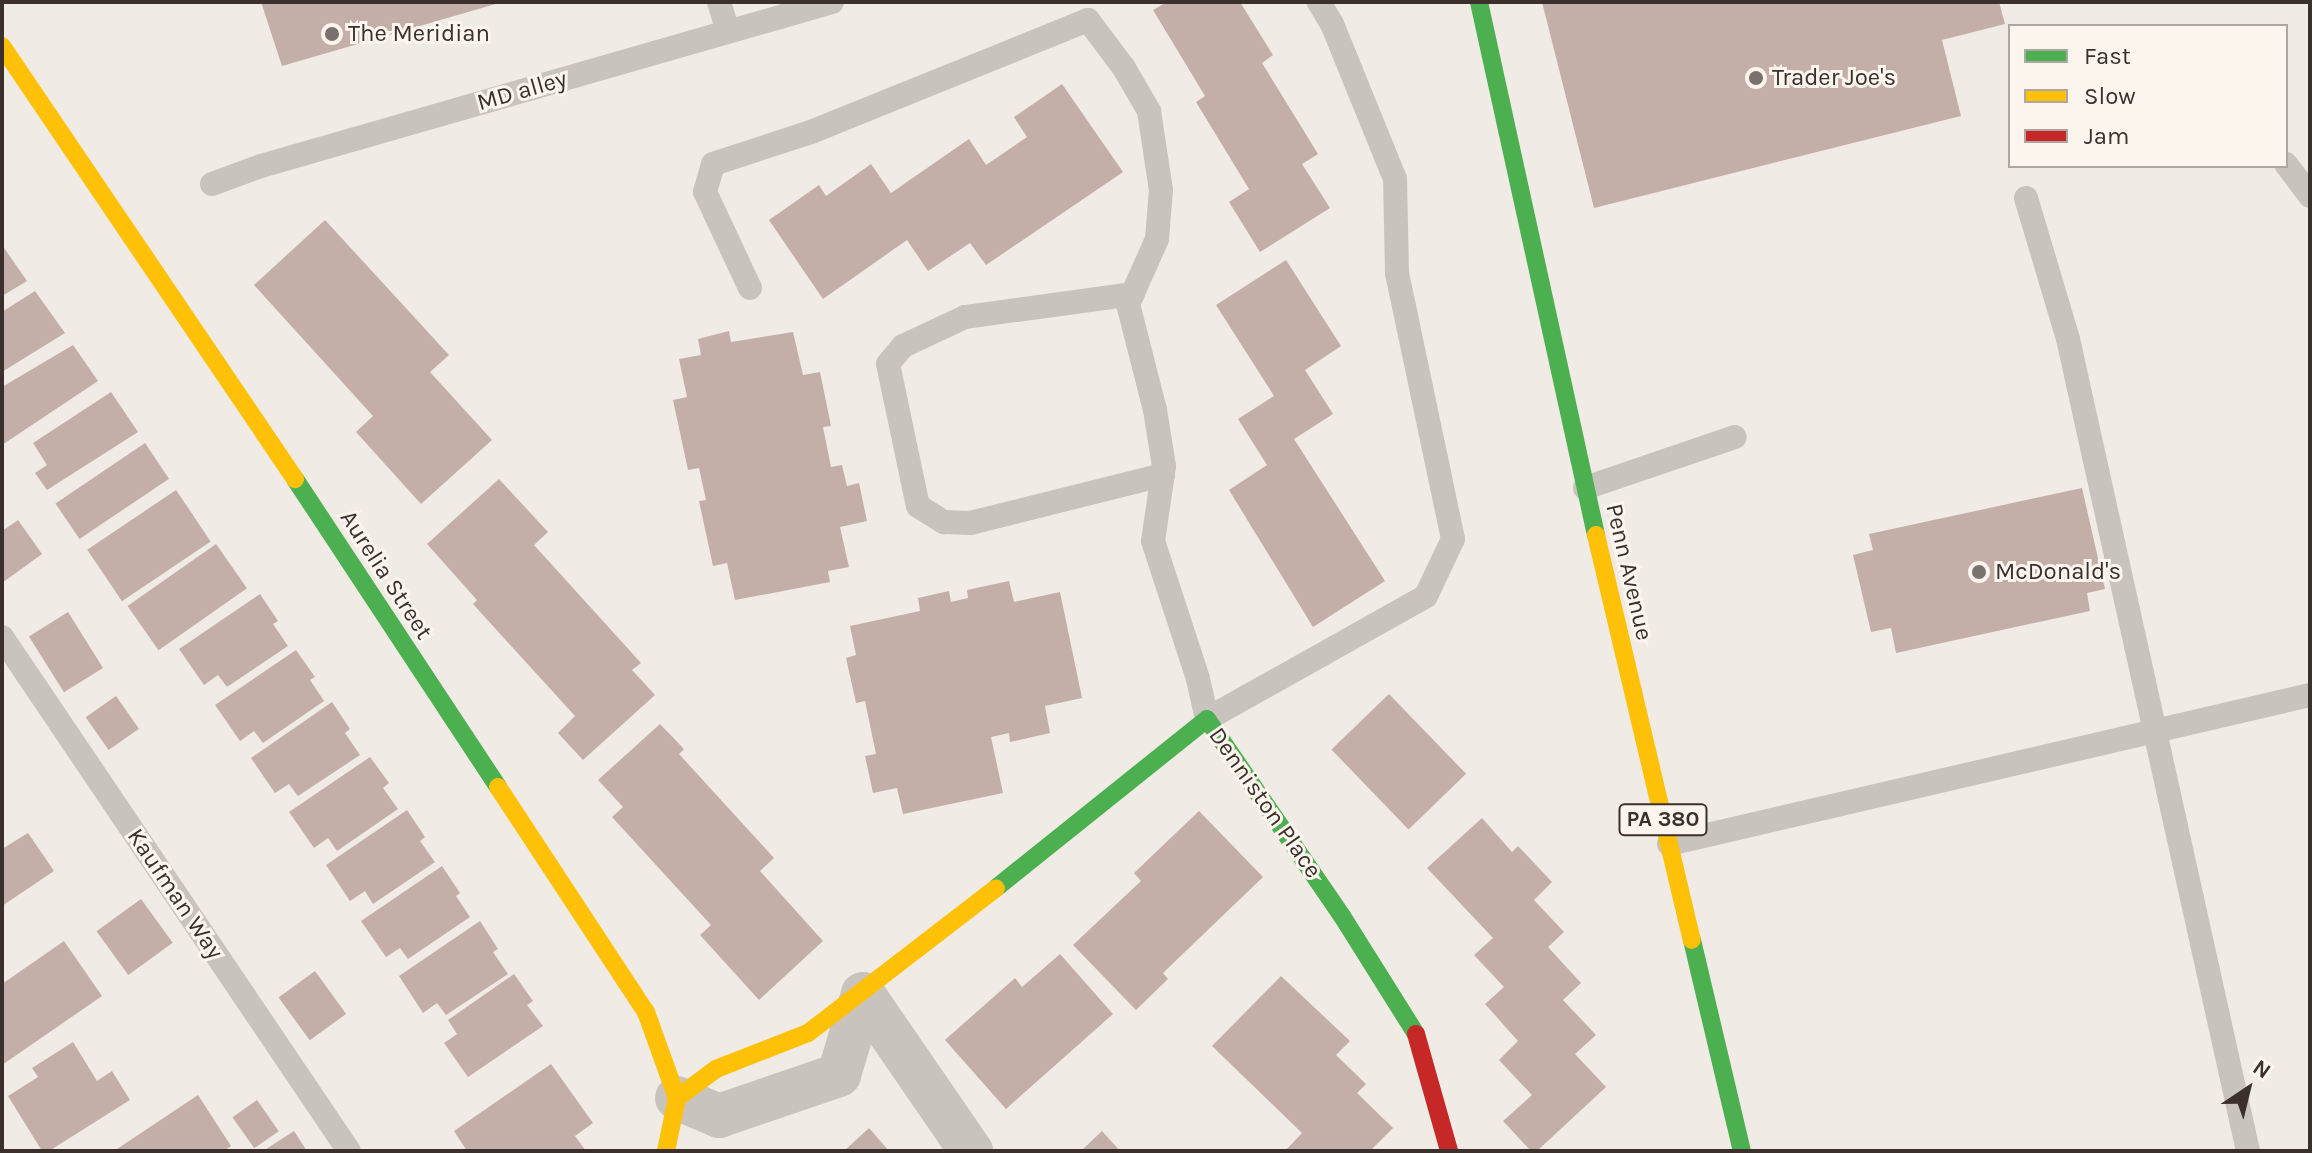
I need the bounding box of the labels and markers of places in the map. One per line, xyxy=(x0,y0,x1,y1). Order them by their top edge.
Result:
place label: The Meridian xyxy=(348,20,490,48)
marker: The Meridian xyxy=(323,25,341,43)
place label: Trader Joe's xyxy=(1772,64,1896,92)
marker: Trader Joe's xyxy=(1747,69,1765,87)
place label: McDonald's xyxy=(1995,558,2121,586)
marker: McDonald's xyxy=(1970,563,1988,581)

